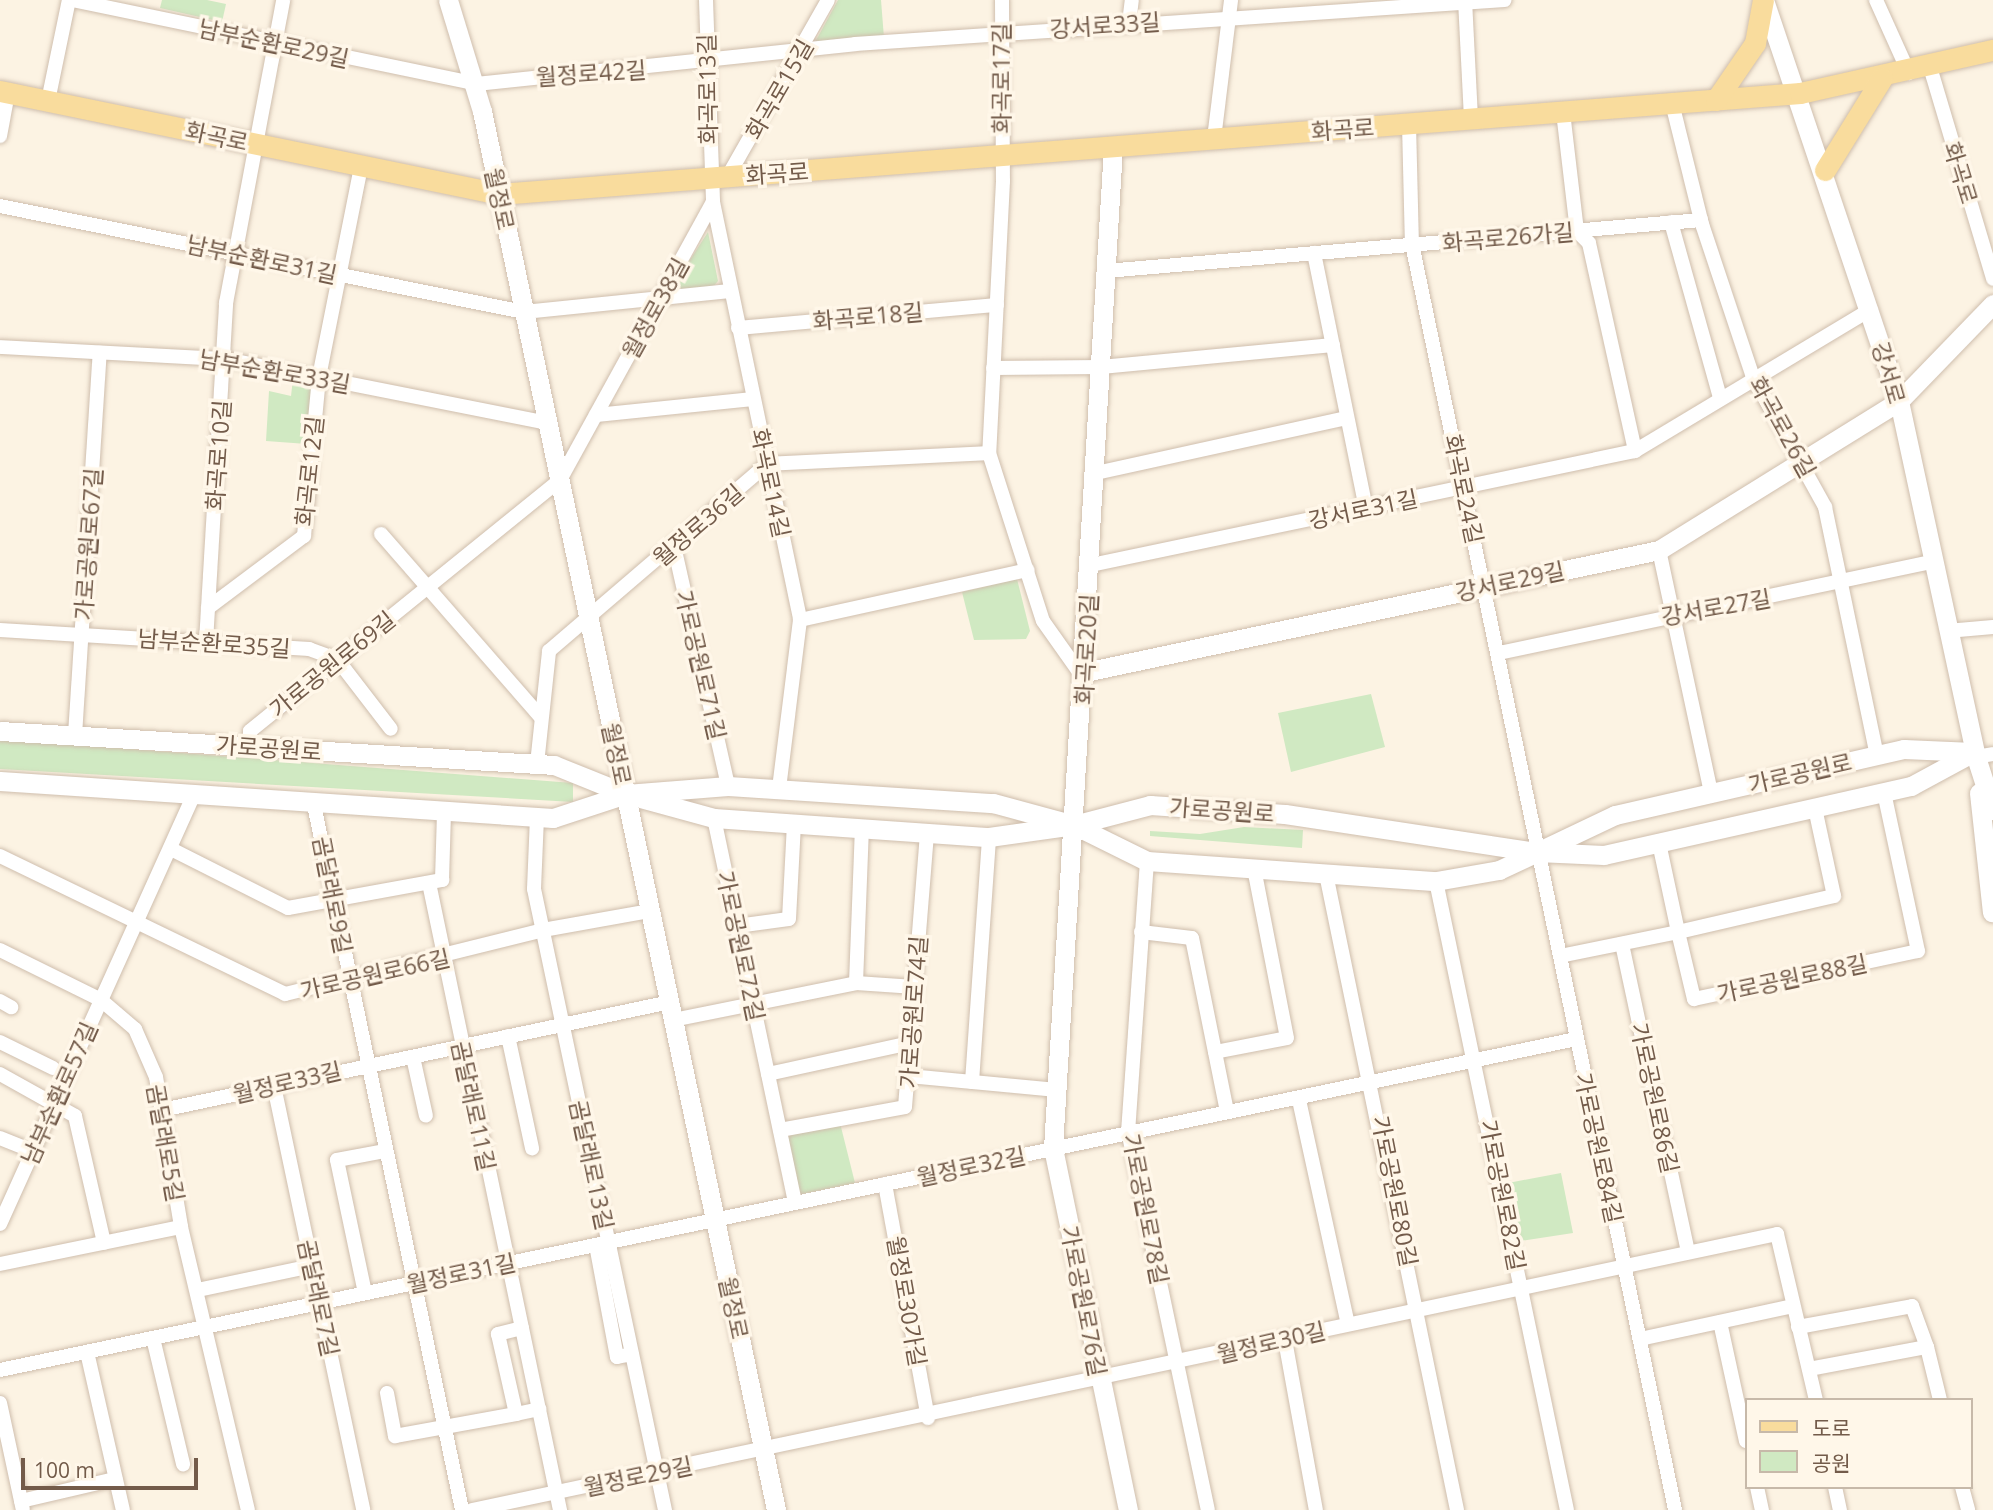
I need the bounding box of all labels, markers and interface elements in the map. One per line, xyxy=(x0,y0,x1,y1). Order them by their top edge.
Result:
street label: 강서로33길 xyxy=(1049,7,1161,43)
street label: 남부순환로29길 xyxy=(196,14,352,72)
street label: 화곡로17길 xyxy=(987,23,1015,133)
street label: 화곡로13길 xyxy=(692,33,722,145)
street label: 화곡로15길 xyxy=(739,34,819,144)
street label: 월정로42길 xyxy=(535,55,647,91)
street label: 화곡로 xyxy=(1310,113,1376,145)
street label: 화곡로 xyxy=(183,116,251,156)
street label: 화곡로 xyxy=(1939,139,1983,207)
street label: 화곡로 xyxy=(744,157,810,189)
street label: 월정로 xyxy=(480,165,520,233)
street label: 화곡로26가길 xyxy=(1441,217,1575,257)
street label: 남부순환로31길 xyxy=(184,230,340,288)
street label: 월정로38길 xyxy=(616,253,694,363)
street label: 화곡로18길 xyxy=(812,297,924,335)
street label: 강서로 xyxy=(1867,339,1911,407)
street label: 남부순환로33길 xyxy=(197,344,353,398)
street label: 화곡로26길 xyxy=(1744,372,1822,482)
street label: 화곡로10길 xyxy=(200,399,236,511)
street label: 화곡로12길 xyxy=(289,414,329,528)
street label: 화곡로14길 xyxy=(746,426,796,540)
street label: 화곡로24길 xyxy=(1439,432,1489,546)
street label: 가로공원로67길 xyxy=(69,467,107,621)
street label: 월정로36길 xyxy=(647,478,749,572)
street label: 강서로31길 xyxy=(1306,484,1420,534)
street label: 강서로29길 xyxy=(1453,556,1567,606)
street label: 강서로27길 xyxy=(1659,584,1773,630)
street label: 가로공원로71길 xyxy=(670,587,732,743)
street label: 화곡로20길 xyxy=(1069,593,1103,705)
street label: 가로공원로69길 xyxy=(264,605,400,723)
street label: 남부순환로35길 xyxy=(137,624,291,662)
street label: 월정로 xyxy=(597,720,637,788)
street label: 가로공원로 xyxy=(215,731,323,765)
street label: 가로공원로 xyxy=(1745,748,1855,798)
street label: 가로공원로 xyxy=(1168,793,1276,827)
street label: 곰달래로9길 xyxy=(308,834,358,956)
street label: 가로공원로72길 xyxy=(712,868,770,1024)
street label: 가로공원로74길 xyxy=(894,935,932,1089)
street label: 가로공원로66길 xyxy=(297,943,453,1005)
street label: 가로공원로88길 xyxy=(1714,949,1870,1007)
street label: 남부순환로57길 xyxy=(15,1017,103,1169)
street label: 가로공원로86길 xyxy=(1626,1020,1684,1176)
street label: 곰달래로11길 xyxy=(447,1039,501,1173)
street label: 월정로33길 xyxy=(230,1056,344,1108)
street label: 가로공원로84길 xyxy=(1570,1070,1628,1226)
street label: 곰달래로5길 xyxy=(142,1082,190,1204)
street label: 곰달래로13길 xyxy=(565,1098,619,1232)
street label: 가로공원로80길 xyxy=(1367,1113,1423,1269)
street label: 가로공원로82길 xyxy=(1475,1117,1531,1273)
street label: 가로공원로78길 xyxy=(1118,1131,1174,1287)
street label: 월정로32길 xyxy=(914,1141,1028,1191)
street label: 가로공원로76길 xyxy=(1056,1223,1112,1379)
street label: 월정로30가길 xyxy=(882,1234,932,1368)
street label: 곰달래로7길 xyxy=(293,1237,345,1359)
street label: 월정로31길 xyxy=(404,1248,518,1298)
street label: 월정로 xyxy=(714,1274,754,1342)
street label: 월정로30길 xyxy=(1214,1316,1328,1368)
legend xyxy=(1744,1398,1972,1489)
text: 도로 xyxy=(1812,1414,1851,1442)
scale bar xyxy=(24,1444,201,1488)
text: 공원 xyxy=(1812,1449,1851,1477)
street label: 월정로29길 xyxy=(581,1451,695,1501)
text: 100 m xyxy=(34,1456,95,1484)

